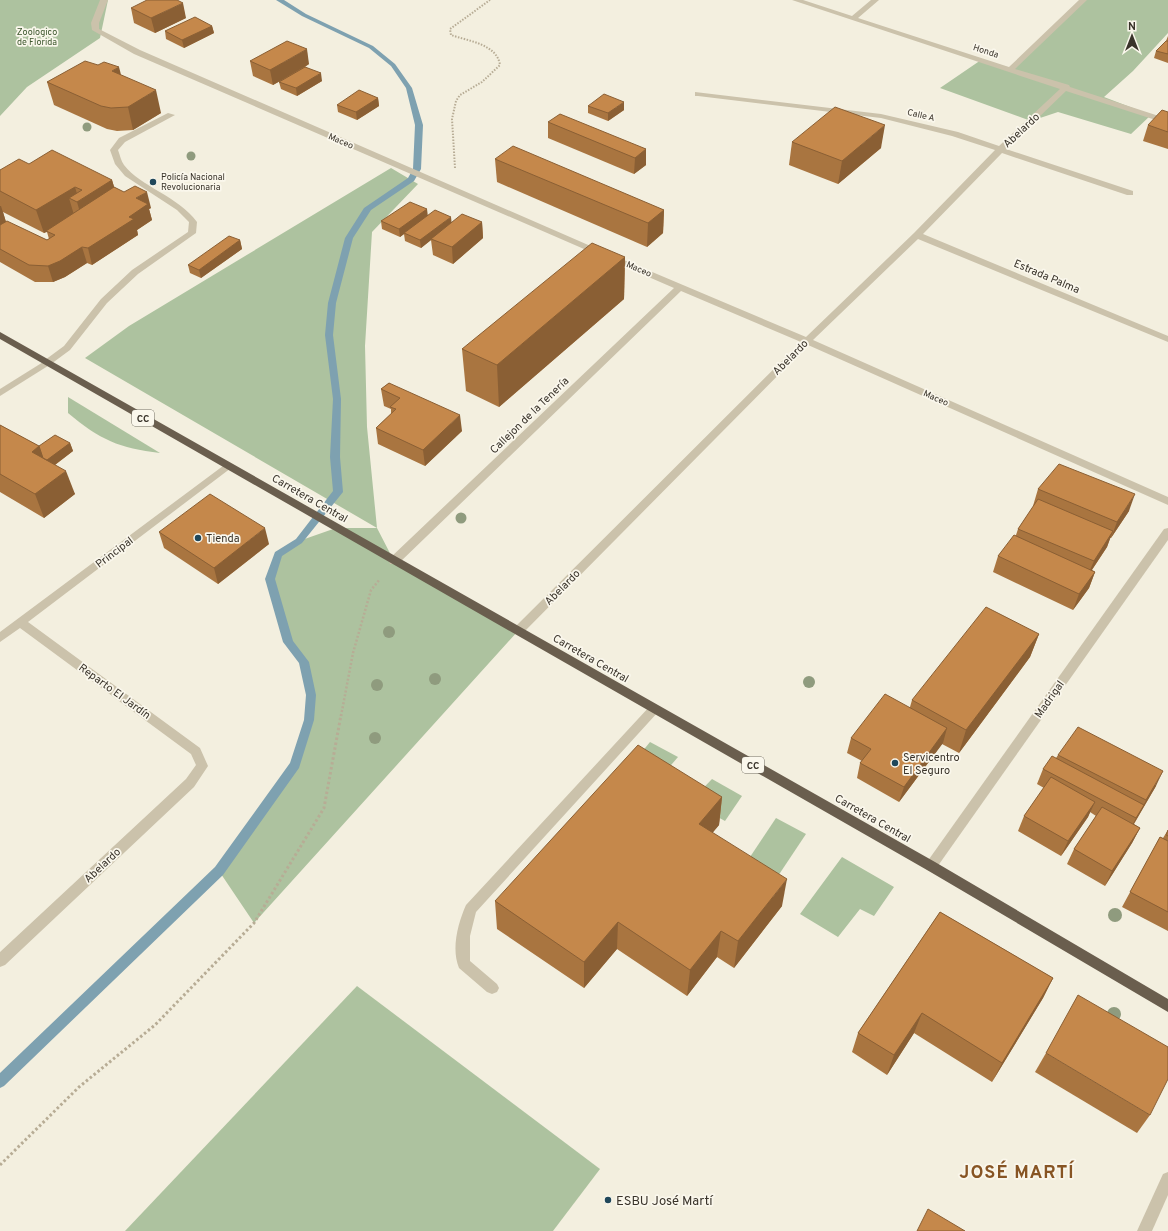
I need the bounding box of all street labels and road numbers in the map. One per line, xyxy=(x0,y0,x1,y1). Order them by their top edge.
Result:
street label: Honda xyxy=(972,42,1000,61)
street label: Calle A xyxy=(906,107,936,124)
street label: Abelardo xyxy=(1000,110,1043,151)
street label: Maceo xyxy=(326,131,355,152)
street label: Estrada Palma xyxy=(1012,257,1082,297)
street label: Maceo xyxy=(624,259,653,280)
street label: Abelardo xyxy=(770,337,812,379)
street label: Callejon de la Tenería xyxy=(487,374,572,457)
street label: Maceo xyxy=(921,388,950,409)
road number: CC xyxy=(132,410,154,426)
street label: Carretera Central xyxy=(269,471,350,526)
street label: Principal xyxy=(93,534,136,572)
street label: Abelardo xyxy=(542,567,584,609)
street label: Carretera Central xyxy=(550,631,631,686)
street label: Reparto El Jardín xyxy=(76,661,153,723)
street label: Madrigal xyxy=(1032,678,1068,721)
road number: CC xyxy=(742,757,764,773)
street label: Carretera Central xyxy=(832,791,913,846)
street label: Abelardo xyxy=(81,845,124,886)

